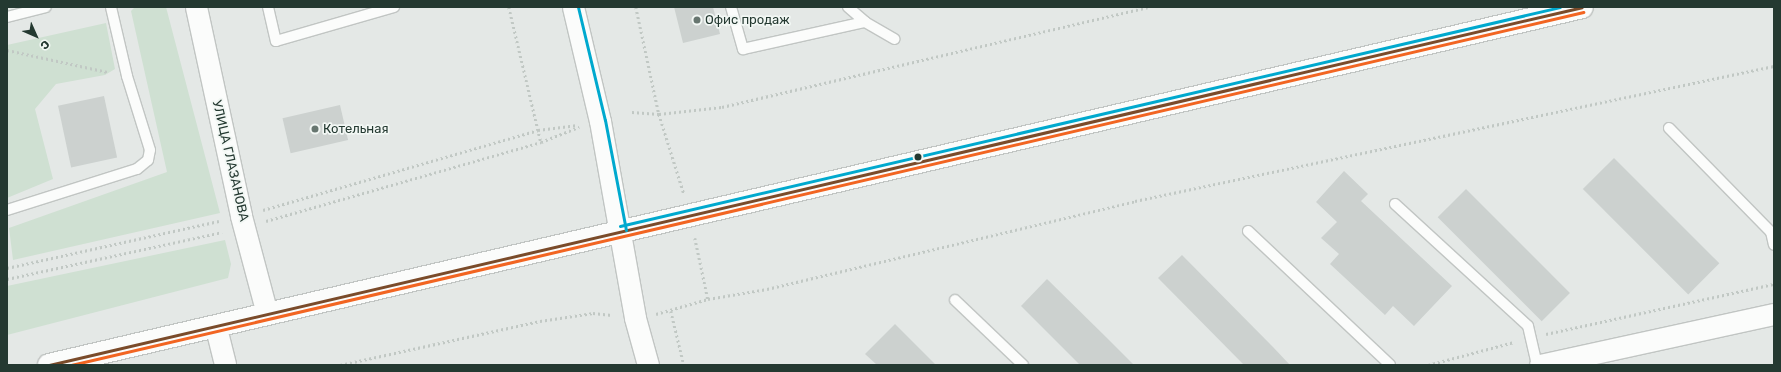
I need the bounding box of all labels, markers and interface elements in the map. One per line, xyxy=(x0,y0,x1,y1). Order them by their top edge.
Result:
place label: Офис продаж xyxy=(705,12,790,28)
marker: Офис продаж xyxy=(692,15,702,25)
north arrow xyxy=(16,16,56,56)
text: С xyxy=(38,38,52,52)
street label: УЛИЦА ГЛАЗАНОВА xyxy=(208,99,252,223)
place label: Котельная xyxy=(323,121,389,137)
marker: Котельная xyxy=(310,124,320,134)
unlabelled marker xyxy=(913,152,923,162)

